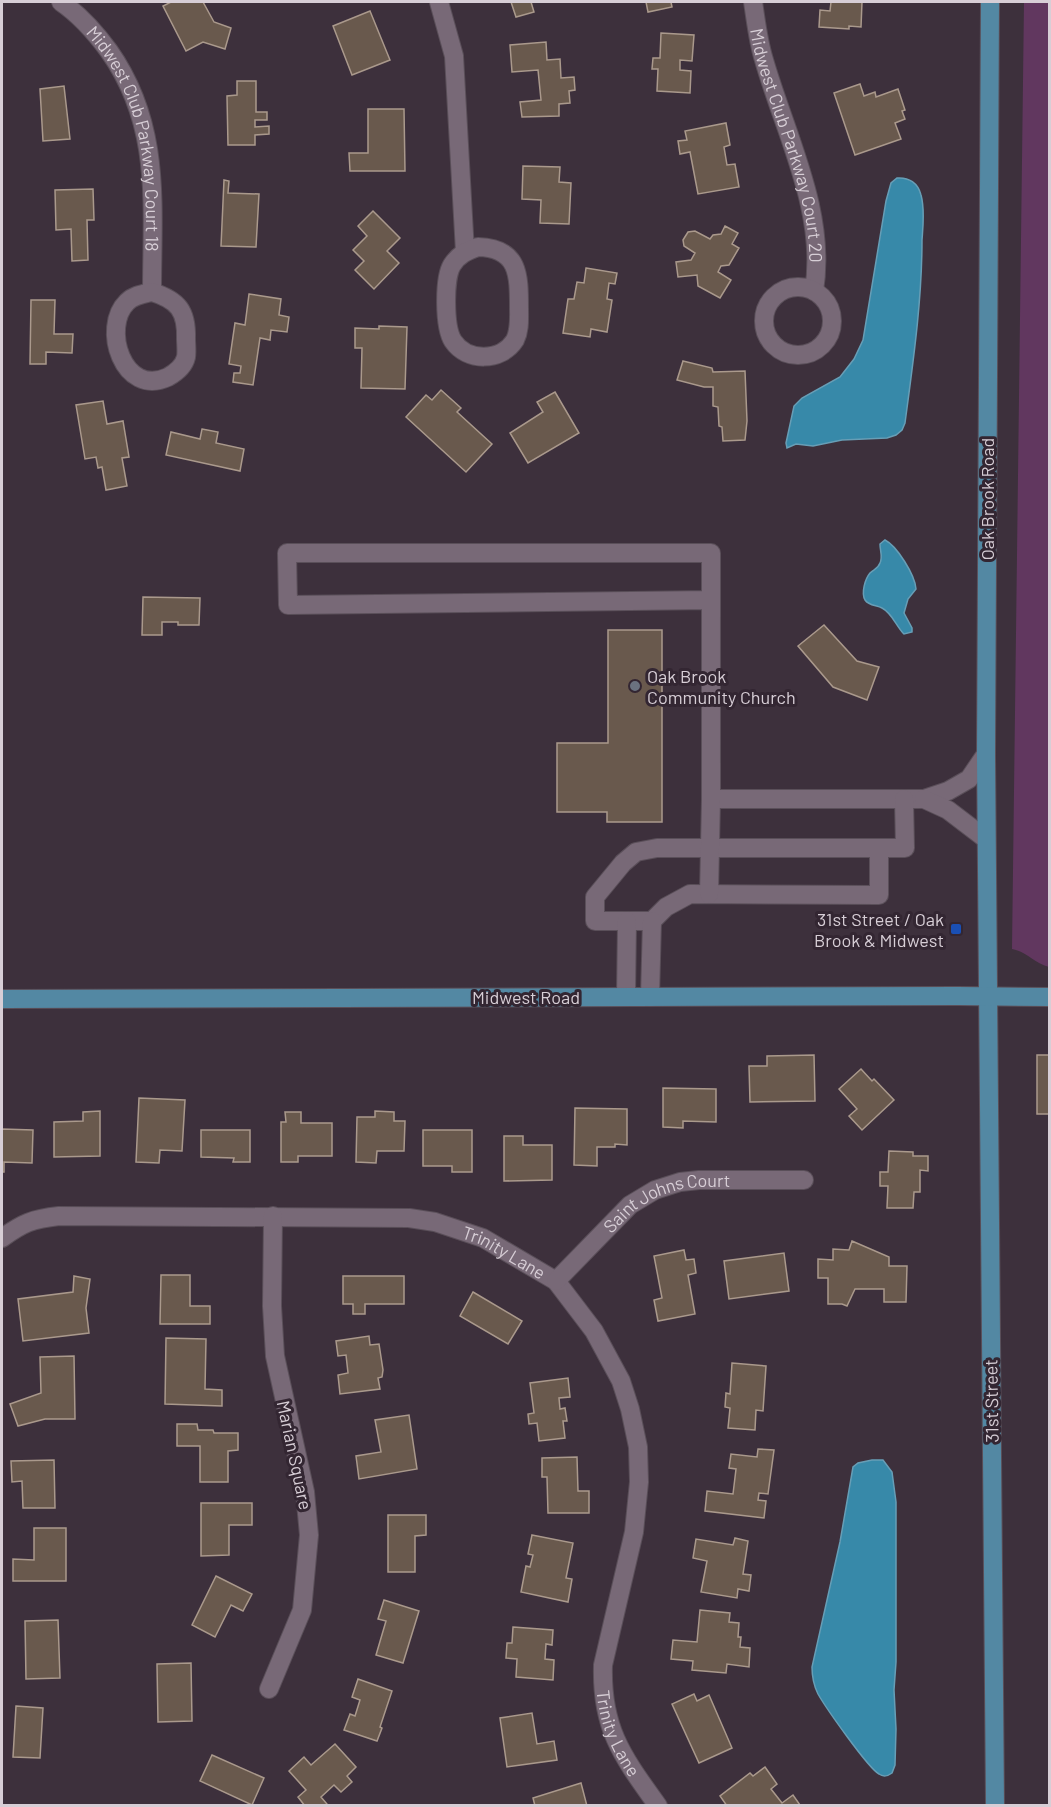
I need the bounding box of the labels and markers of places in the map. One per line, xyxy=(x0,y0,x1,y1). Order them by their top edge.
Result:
place label: Oak Brook Community Church xyxy=(647,665,796,708)
marker: Oak Brook Community Church xyxy=(628,679,642,693)
place label: 31st Street / Oak Brook & Midwest xyxy=(814,908,944,951)
marker: 31st Street / Oak Brook & Midwest xyxy=(949,922,963,936)

